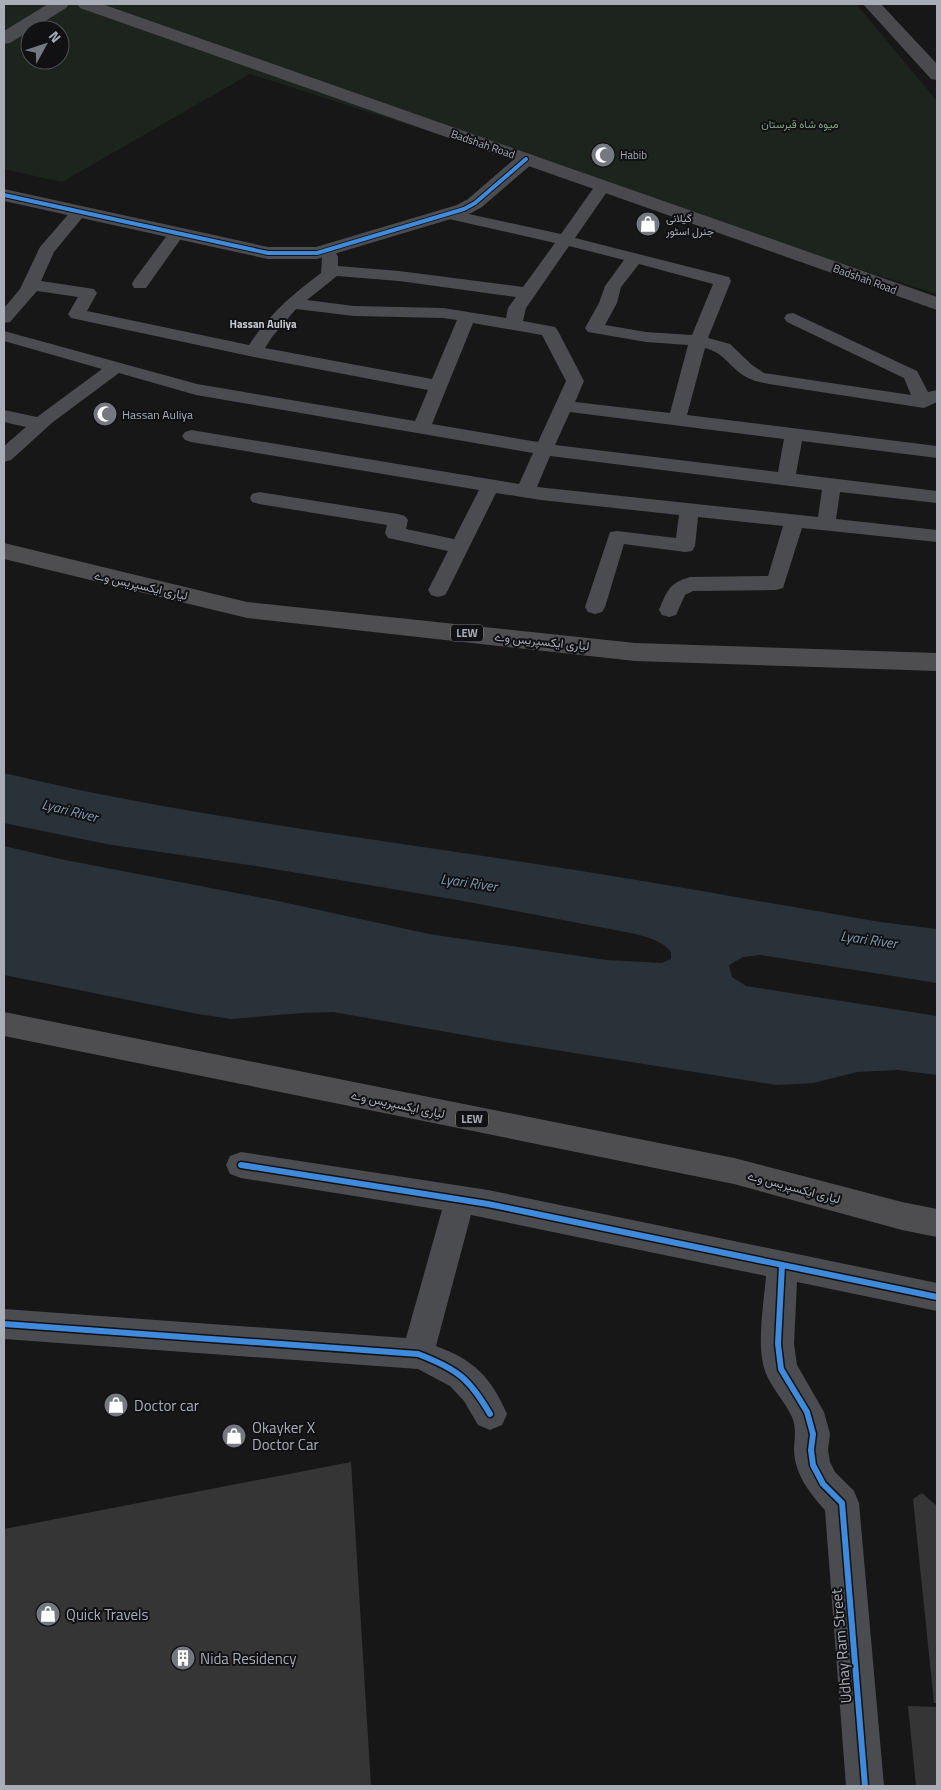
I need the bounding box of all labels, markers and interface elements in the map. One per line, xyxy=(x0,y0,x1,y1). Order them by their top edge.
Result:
north arrow xyxy=(20,20,70,70)
text: N xyxy=(44,26,67,47)
park label: میوہ شاہ قبرستان xyxy=(761,116,839,132)
street label: Badshah Road xyxy=(449,126,517,162)
mosque icon: Habib xyxy=(590,142,616,168)
place label: Habib xyxy=(620,147,647,163)
place label: گیلانی جنرل اسٹور xyxy=(665,210,714,239)
shop icon: گیلانی جنرل اسٹور xyxy=(635,211,661,237)
street label: Badshah Road xyxy=(831,260,899,298)
district label: Hassan Auliya xyxy=(229,316,297,332)
mosque icon: Hassan Auliya xyxy=(92,401,118,427)
place label: Hassan Auliya xyxy=(122,405,193,424)
street label: لیاری ایکسپریس وے xyxy=(92,565,190,605)
road number: LEW xyxy=(451,624,483,641)
street label: لیاری ایکسپریس وے xyxy=(493,627,591,655)
water label: Lyari River xyxy=(40,793,102,827)
water label: Lyari River xyxy=(439,868,500,897)
water label: Lyari River xyxy=(839,925,900,954)
street label: لیاری ایکسپریس وے xyxy=(349,1085,447,1123)
road number: LEW xyxy=(456,1110,488,1128)
street label: لیاری ایکسپریس وے xyxy=(745,1165,843,1209)
shop icon: Doctor car xyxy=(103,1392,129,1418)
place label: Doctor car xyxy=(134,1394,199,1417)
place label: Okayker X Doctor Car xyxy=(252,1416,319,1456)
shop icon: Okayker X Doctor Car xyxy=(221,1423,247,1449)
street label: Udhay Ram Street xyxy=(824,1587,857,1704)
shop icon: Quick Travels xyxy=(35,1601,61,1627)
place label: Quick Travels xyxy=(66,1603,149,1626)
building icon: Nida Residency xyxy=(170,1645,196,1671)
place label: Nida Residency xyxy=(200,1647,296,1670)

